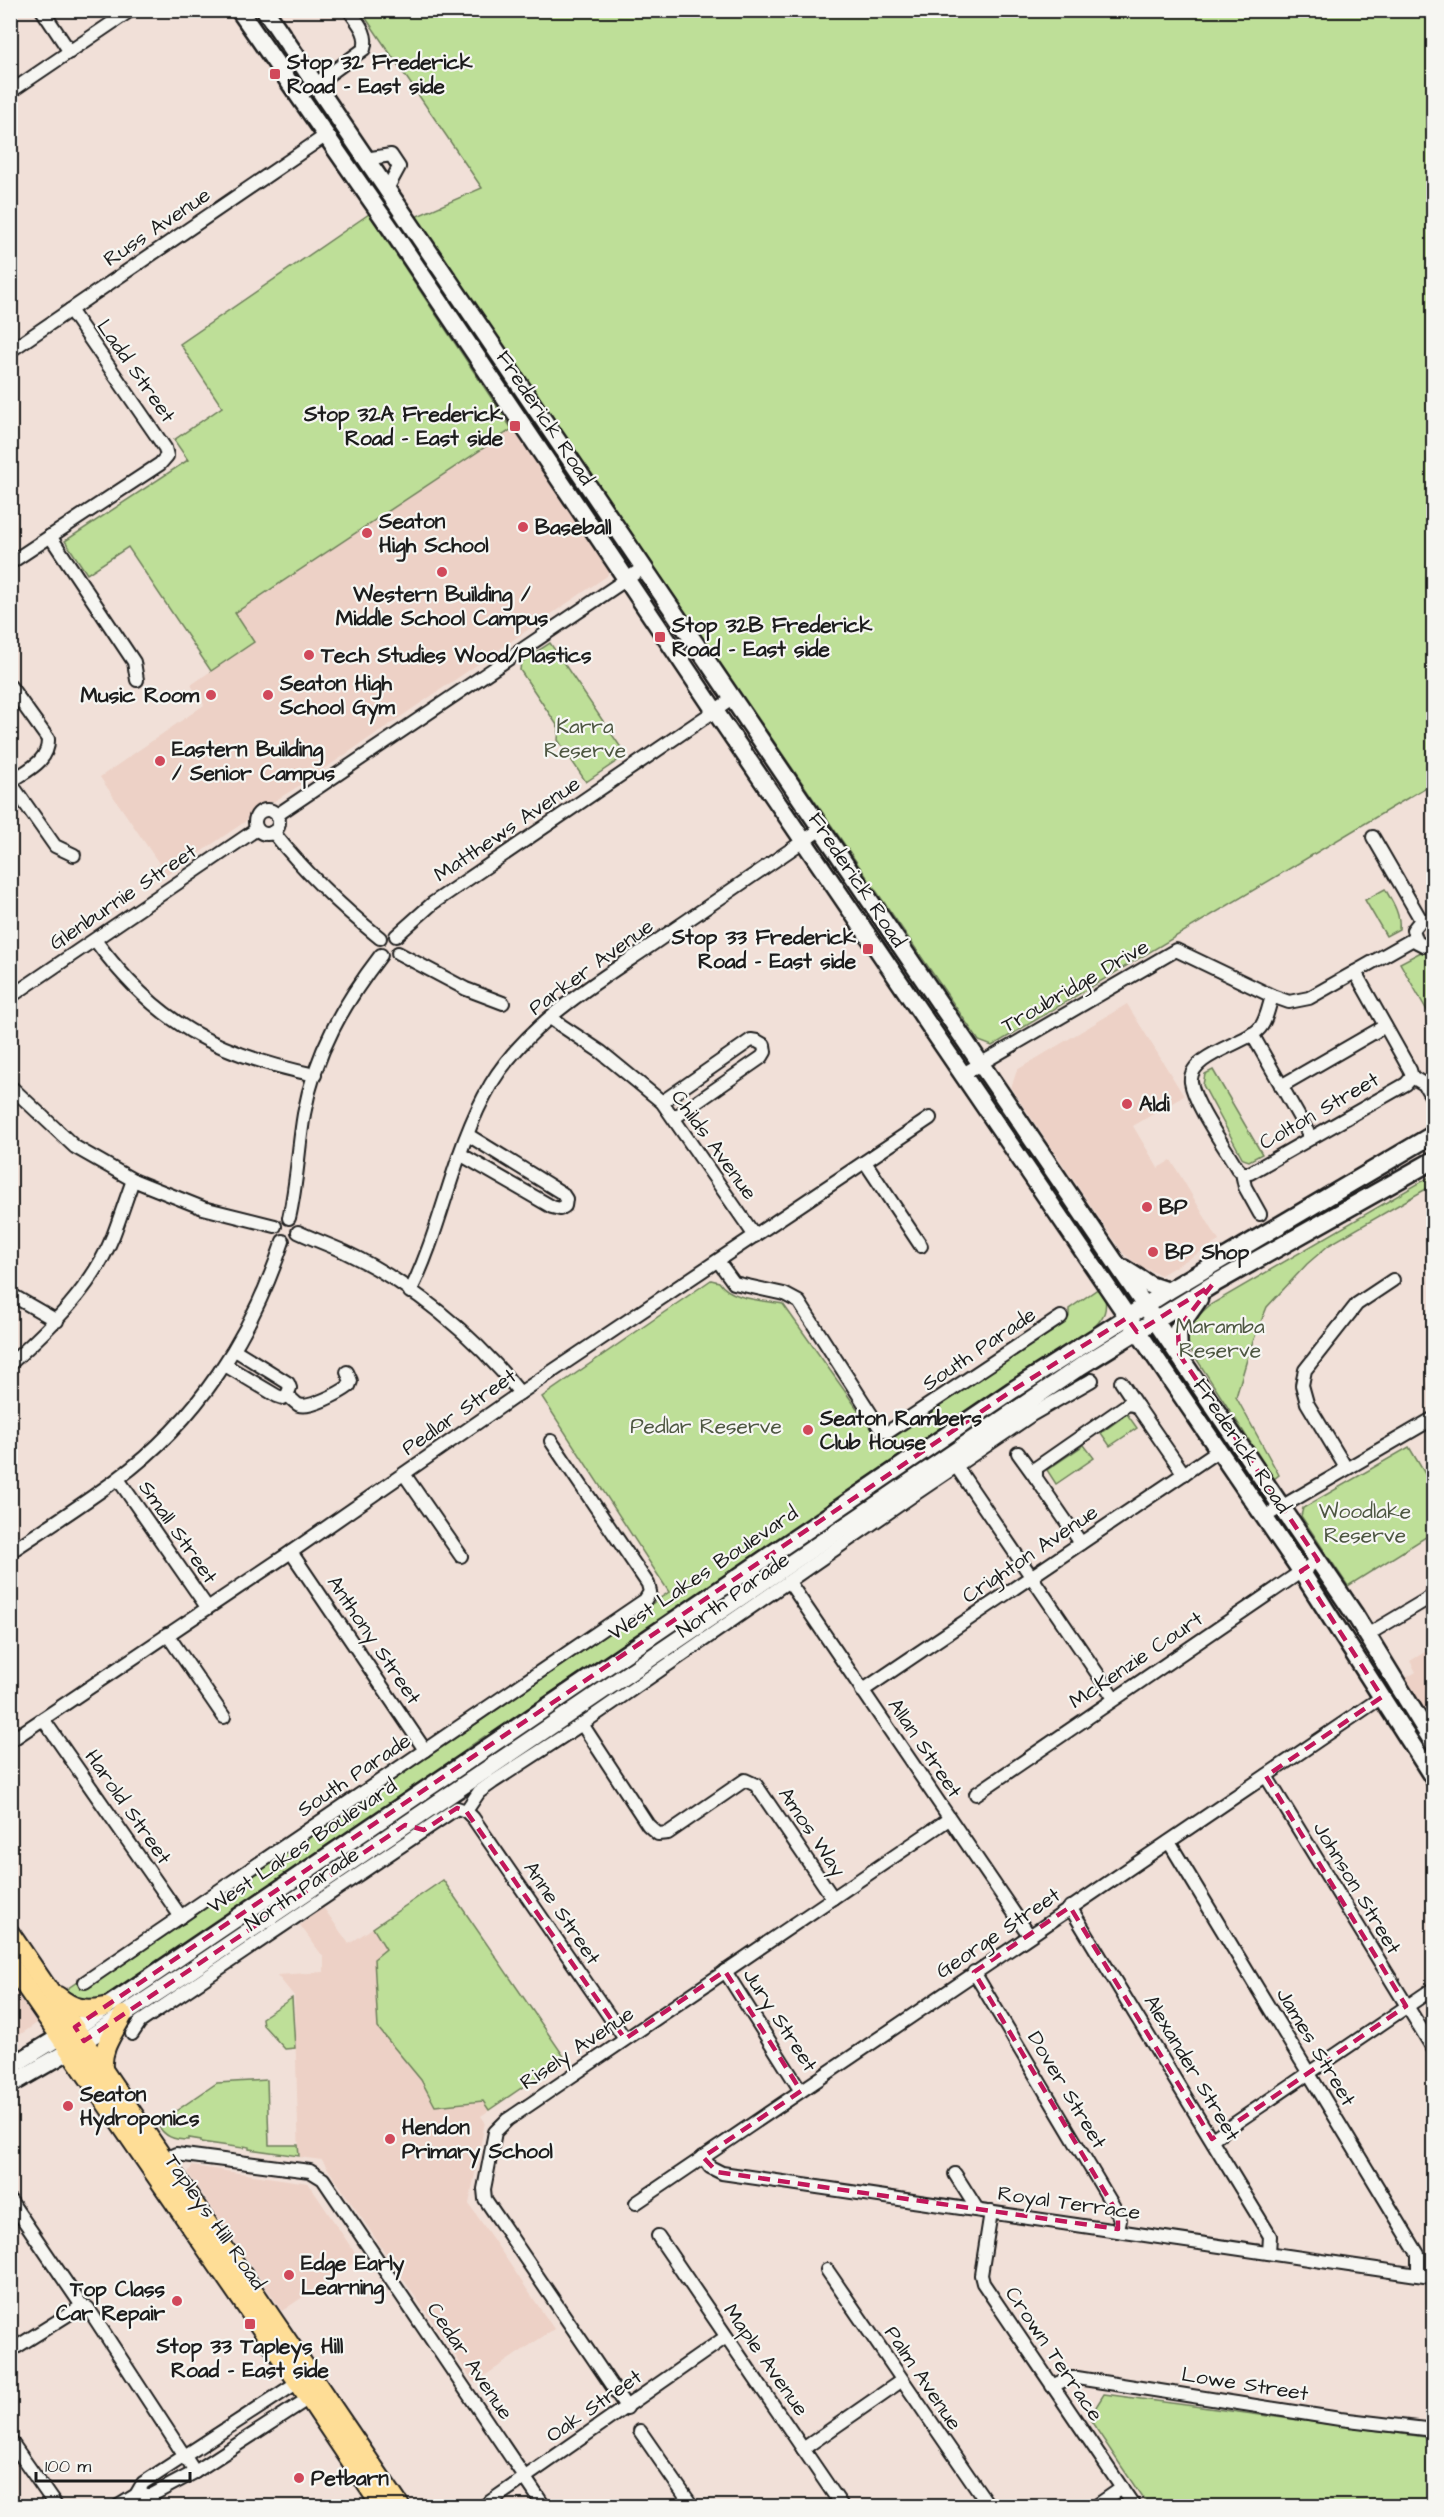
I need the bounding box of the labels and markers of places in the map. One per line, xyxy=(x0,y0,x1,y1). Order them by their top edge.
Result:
place label: Stop 32 Frederick Road - East side xyxy=(286,48,473,101)
marker: Stop 32 Frederick Road - East side xyxy=(268,67,282,81)
place label: Stop 32A Frederick Road - East side xyxy=(303,400,504,453)
marker: Stop 32A Frederick Road - East side xyxy=(508,419,522,433)
place label: Seaton High School xyxy=(378,507,489,562)
place label: Baseball xyxy=(535,513,612,542)
marker: Baseball xyxy=(516,520,530,534)
marker: Seaton High School xyxy=(360,526,374,540)
marker: Western Building / Middle School Campus xyxy=(435,565,449,579)
place label: Western Building / Middle School Campus xyxy=(336,580,549,634)
place label: Stop 32B Frederick Road - East side xyxy=(671,611,873,664)
marker: Stop 32B Frederick Road - East side xyxy=(653,630,667,644)
place label: Tech Studies Wood/Plastics xyxy=(320,641,592,670)
marker: Tech Studies Wood/Plastics xyxy=(302,648,316,662)
place label: Seaton High School Gym xyxy=(279,669,396,725)
place label: Music Room xyxy=(81,681,200,710)
marker: Music Room xyxy=(204,688,218,702)
marker: Seaton High School Gym xyxy=(261,688,275,702)
place label: Eastern Building / Senior Campus xyxy=(172,735,336,789)
marker: Eastern Building / Senior Campus xyxy=(153,754,167,768)
place label: Stop 33 Frederick Road - East side xyxy=(671,923,857,976)
marker: Stop 33 Frederick Road - East side xyxy=(861,942,875,956)
place label: Aldi xyxy=(1139,1090,1171,1119)
marker: Aldi xyxy=(1120,1097,1134,1111)
place label: BP xyxy=(1159,1193,1188,1222)
marker: BP xyxy=(1140,1200,1154,1214)
place label: BP Shop xyxy=(1165,1238,1249,1268)
marker: BP Shop xyxy=(1146,1245,1160,1259)
place label: Seaton Rambers Club House xyxy=(819,1404,982,1457)
marker: Seaton Rambers Club House xyxy=(801,1423,815,1437)
place label: Seaton Hydroponics xyxy=(79,2080,200,2136)
marker: Seaton Hydroponics xyxy=(61,2099,75,2113)
place label: Hendon Primary School xyxy=(402,2113,554,2169)
marker: Hendon Primary School xyxy=(383,2132,397,2146)
place label: Edge Early Learning xyxy=(301,2249,405,2304)
marker: Edge Early Learning xyxy=(282,2268,296,2282)
place label: Top Class Car Repair xyxy=(56,2275,165,2329)
marker: Top Class Car Repair xyxy=(170,2294,184,2308)
marker: Stop 33 Tapleys Hill Road - East side xyxy=(243,2317,257,2331)
place label: Stop 33 Tapleys Hill Road - East side xyxy=(156,2332,344,2385)
place label: Petbarn xyxy=(311,2464,389,2493)
marker: Petbarn xyxy=(292,2471,306,2485)

